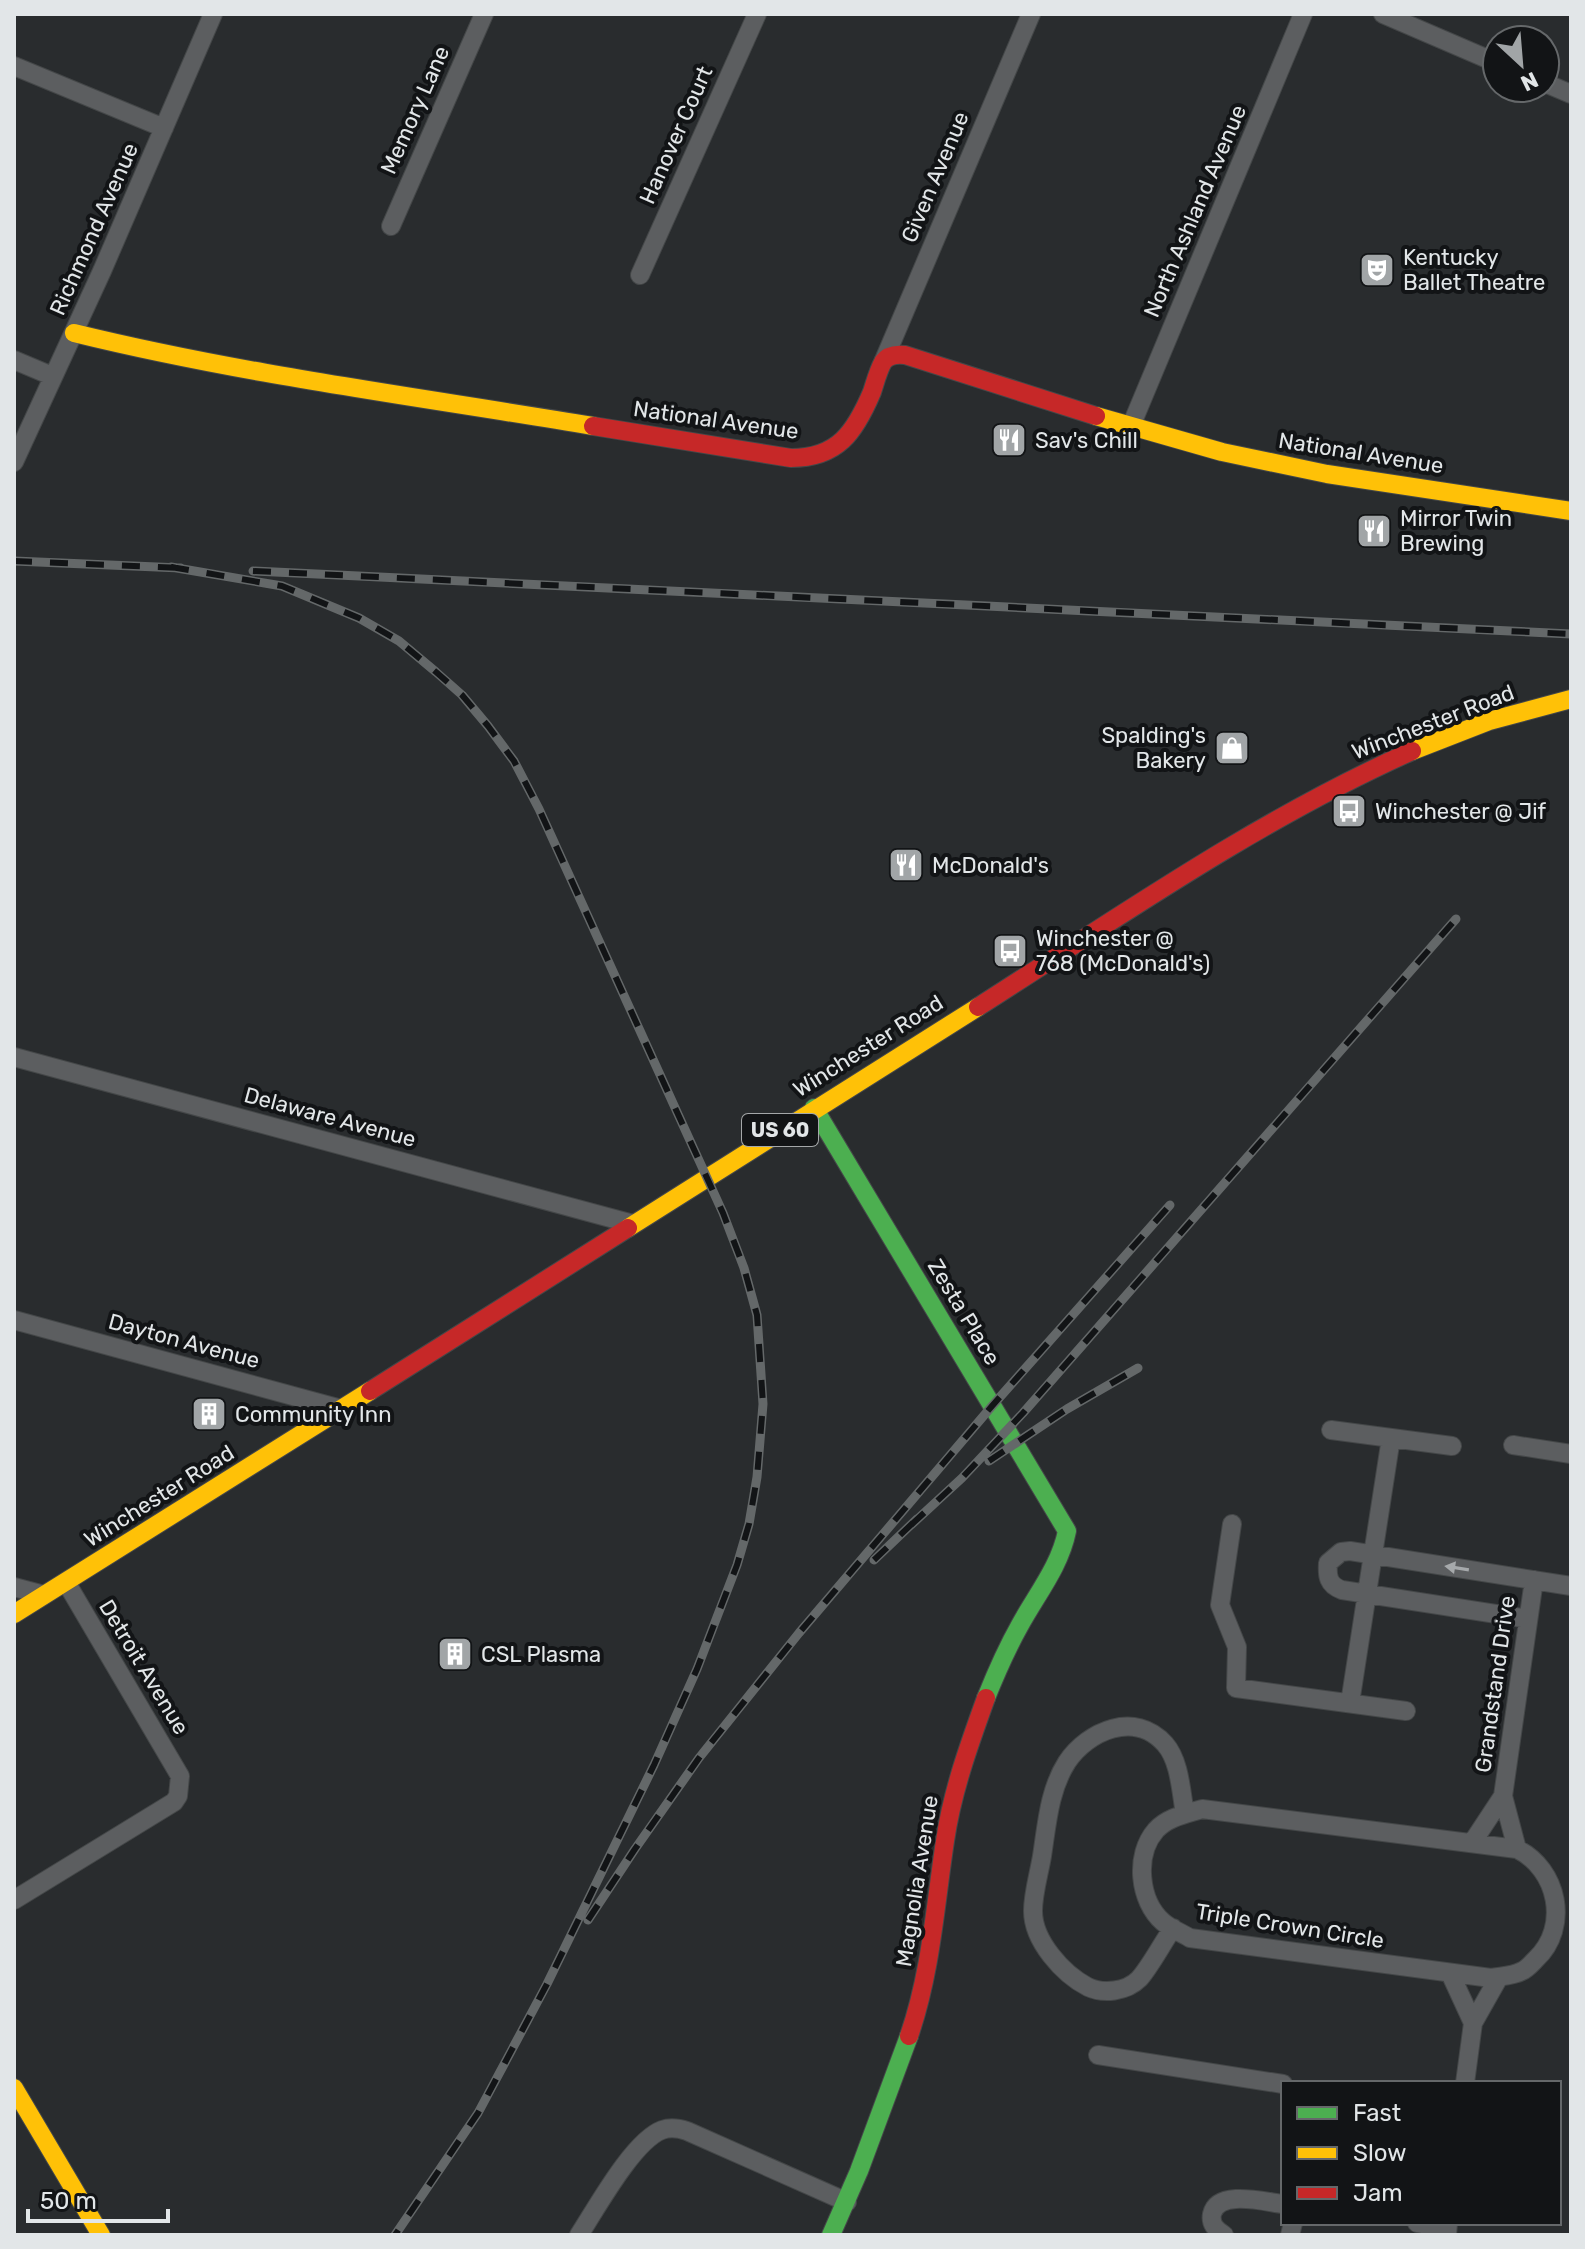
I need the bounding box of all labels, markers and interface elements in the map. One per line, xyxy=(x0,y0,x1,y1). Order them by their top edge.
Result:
north arrow xyxy=(1481,24,1561,104)
street label: Memory Lane xyxy=(375,42,455,178)
street label: Hanover Court xyxy=(634,61,719,208)
text: N xyxy=(1517,66,1543,97)
street label: North Ashland Avenue xyxy=(1138,101,1252,321)
street label: Given Avenue xyxy=(895,107,975,247)
street label: Richmond Avenue xyxy=(44,139,144,319)
place label: Kentucky Ballet Theatre xyxy=(1403,244,1545,296)
theatre icon: Kentucky Ballet Theatre xyxy=(1358,251,1396,289)
street label: National Avenue xyxy=(632,395,800,445)
restaurant icon: Sav's Chill xyxy=(990,421,1028,459)
place label: Sav's Chill xyxy=(1035,427,1138,454)
street label: National Avenue xyxy=(1277,427,1445,479)
place label: Mirror Twin Brewing xyxy=(1400,505,1512,557)
restaurant icon: Mirror Twin Brewing xyxy=(1355,512,1393,550)
street label: Winchester Road xyxy=(1348,679,1518,765)
place label: Spalding's Bakery xyxy=(1101,722,1206,774)
shop icon: Spalding's Bakery xyxy=(1213,729,1251,767)
bus stop icon: Winchester @ Jif xyxy=(1330,792,1368,830)
place label: Winchester @ Jif xyxy=(1375,798,1546,825)
restaurant icon: McDonald's xyxy=(887,846,925,884)
place label: McDonald's xyxy=(932,852,1049,879)
place label: Winchester @ 768 (McDonald's) xyxy=(1036,925,1210,977)
bus stop icon: Winchester @ 768 (McDonald's) xyxy=(991,932,1029,970)
street label: Winchester Road xyxy=(788,989,948,1103)
street label: Delaware Avenue xyxy=(241,1081,419,1153)
road number: US 60 xyxy=(742,1114,818,1146)
street label: Zesta Place xyxy=(922,1254,1006,1370)
street label: Dayton Avenue xyxy=(105,1308,263,1374)
building icon: Community Inn xyxy=(190,1395,228,1433)
place label: Community Inn xyxy=(235,1401,392,1428)
street label: Winchester Road xyxy=(79,1439,239,1553)
one-way arrow xyxy=(1444,1561,1469,1574)
street label: Grandstand Drive xyxy=(1469,1594,1521,1774)
street label: Detroit Avenue xyxy=(93,1595,195,1739)
building icon: CSL Plasma xyxy=(436,1635,474,1673)
place label: CSL Plasma xyxy=(481,1641,601,1668)
street label: Magnolia Avenue xyxy=(890,1793,944,1969)
street label: Triple Crown Circle xyxy=(1194,1898,1386,1954)
legend xyxy=(1281,2081,1561,2225)
text: Fast xyxy=(1353,2099,1401,2127)
text: Slow xyxy=(1353,2139,1406,2167)
scale bar xyxy=(28,2173,168,2223)
text: Jam xyxy=(1353,2179,1403,2207)
text: 50 m xyxy=(40,2187,97,2215)

